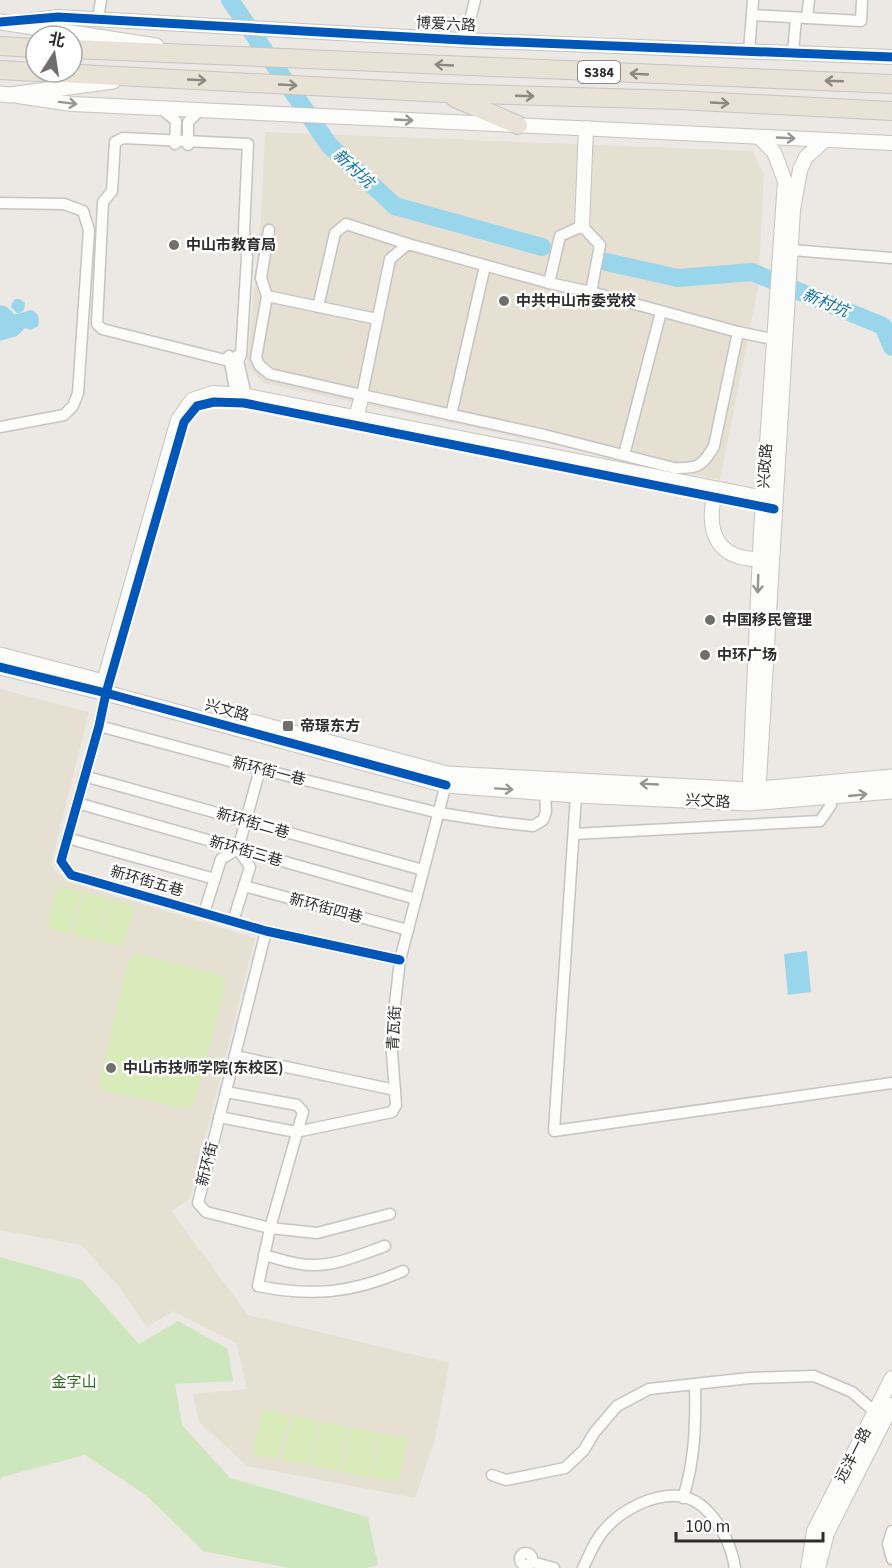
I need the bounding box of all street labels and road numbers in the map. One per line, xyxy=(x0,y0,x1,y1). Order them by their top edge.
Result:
street label: 博爱六路 xyxy=(415,12,476,37)
road number: S384 xyxy=(578,61,620,83)
street label: 兴政路 xyxy=(753,443,778,489)
street label: 兴文路 xyxy=(202,695,251,726)
street label: 新环街一巷 xyxy=(230,752,308,791)
street label: 兴文路 xyxy=(685,790,731,813)
street label: 新环街二巷 xyxy=(214,803,292,844)
street label: 新环街三巷 xyxy=(207,831,285,872)
street label: 新环街五巷 xyxy=(108,861,186,902)
street label: 新环街四巷 xyxy=(287,889,365,928)
street label: 青瓦街 xyxy=(383,1005,406,1051)
street label: 新环街 xyxy=(192,1140,223,1189)
street label: 远洋一路 xyxy=(830,1424,876,1487)

